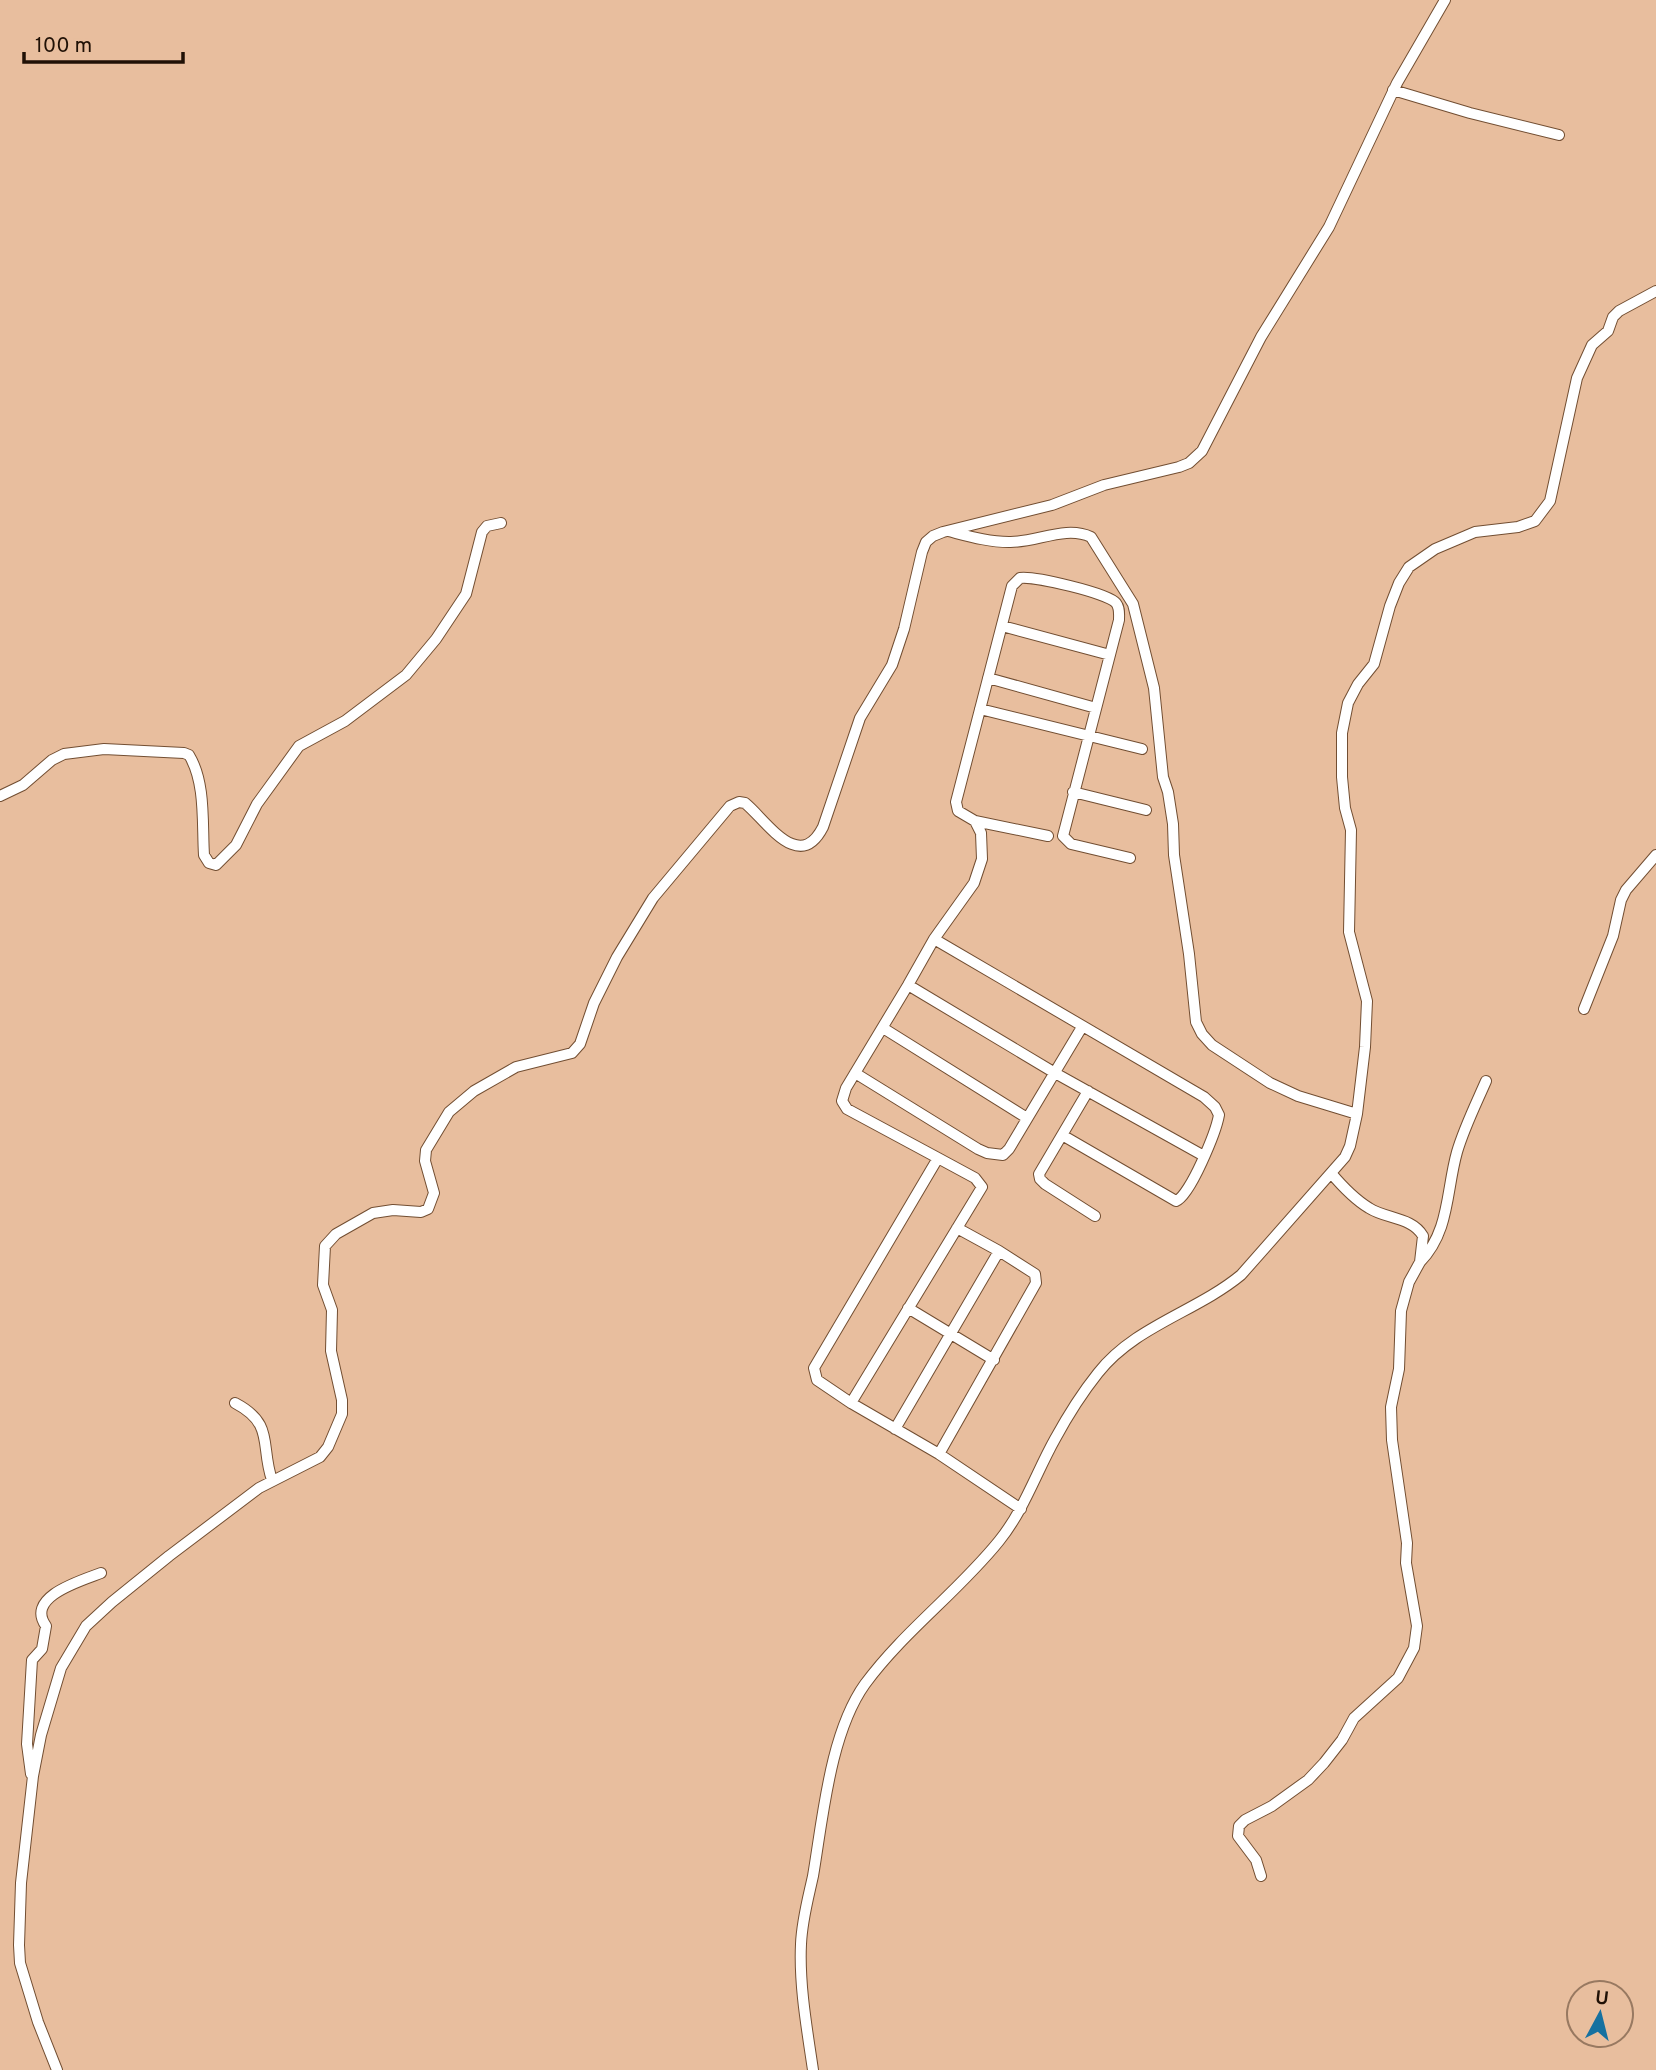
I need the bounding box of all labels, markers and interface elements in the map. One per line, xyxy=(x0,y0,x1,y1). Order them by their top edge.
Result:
scale bar xyxy=(24,21,184,65)
text: 100 m xyxy=(35,33,92,60)
north arrow xyxy=(1565,1979,1635,2049)
text: U xyxy=(1594,1986,1610,2012)

